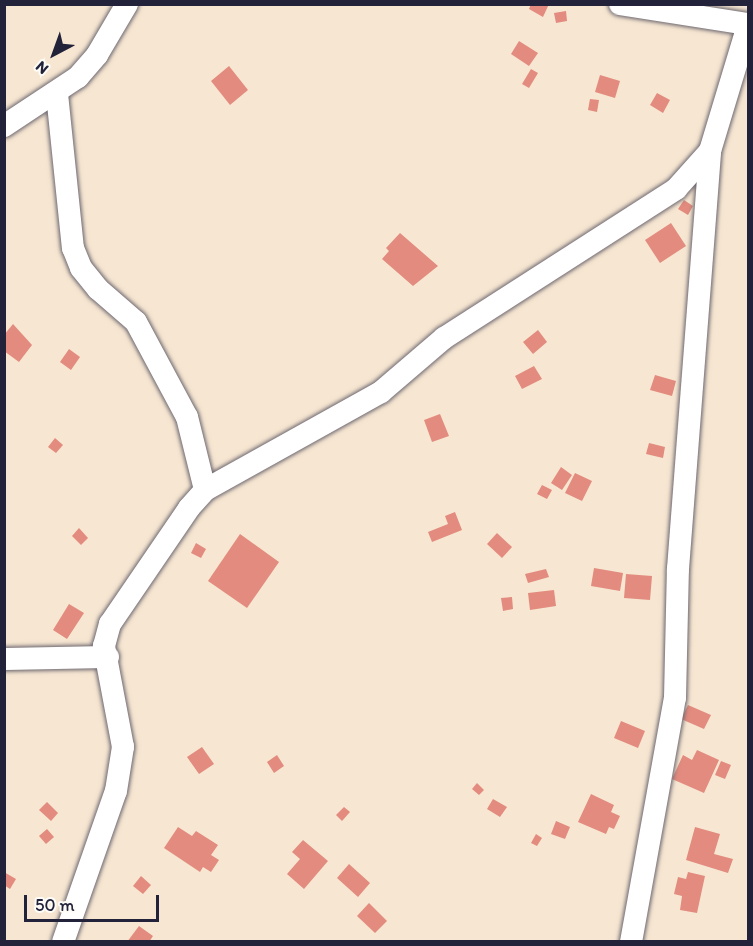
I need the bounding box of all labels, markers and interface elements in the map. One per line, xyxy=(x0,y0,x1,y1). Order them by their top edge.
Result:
north arrow xyxy=(24,24,84,84)
text: N xyxy=(32,57,52,79)
scale bar xyxy=(27,883,162,921)
text: 50 m xyxy=(35,894,75,916)

